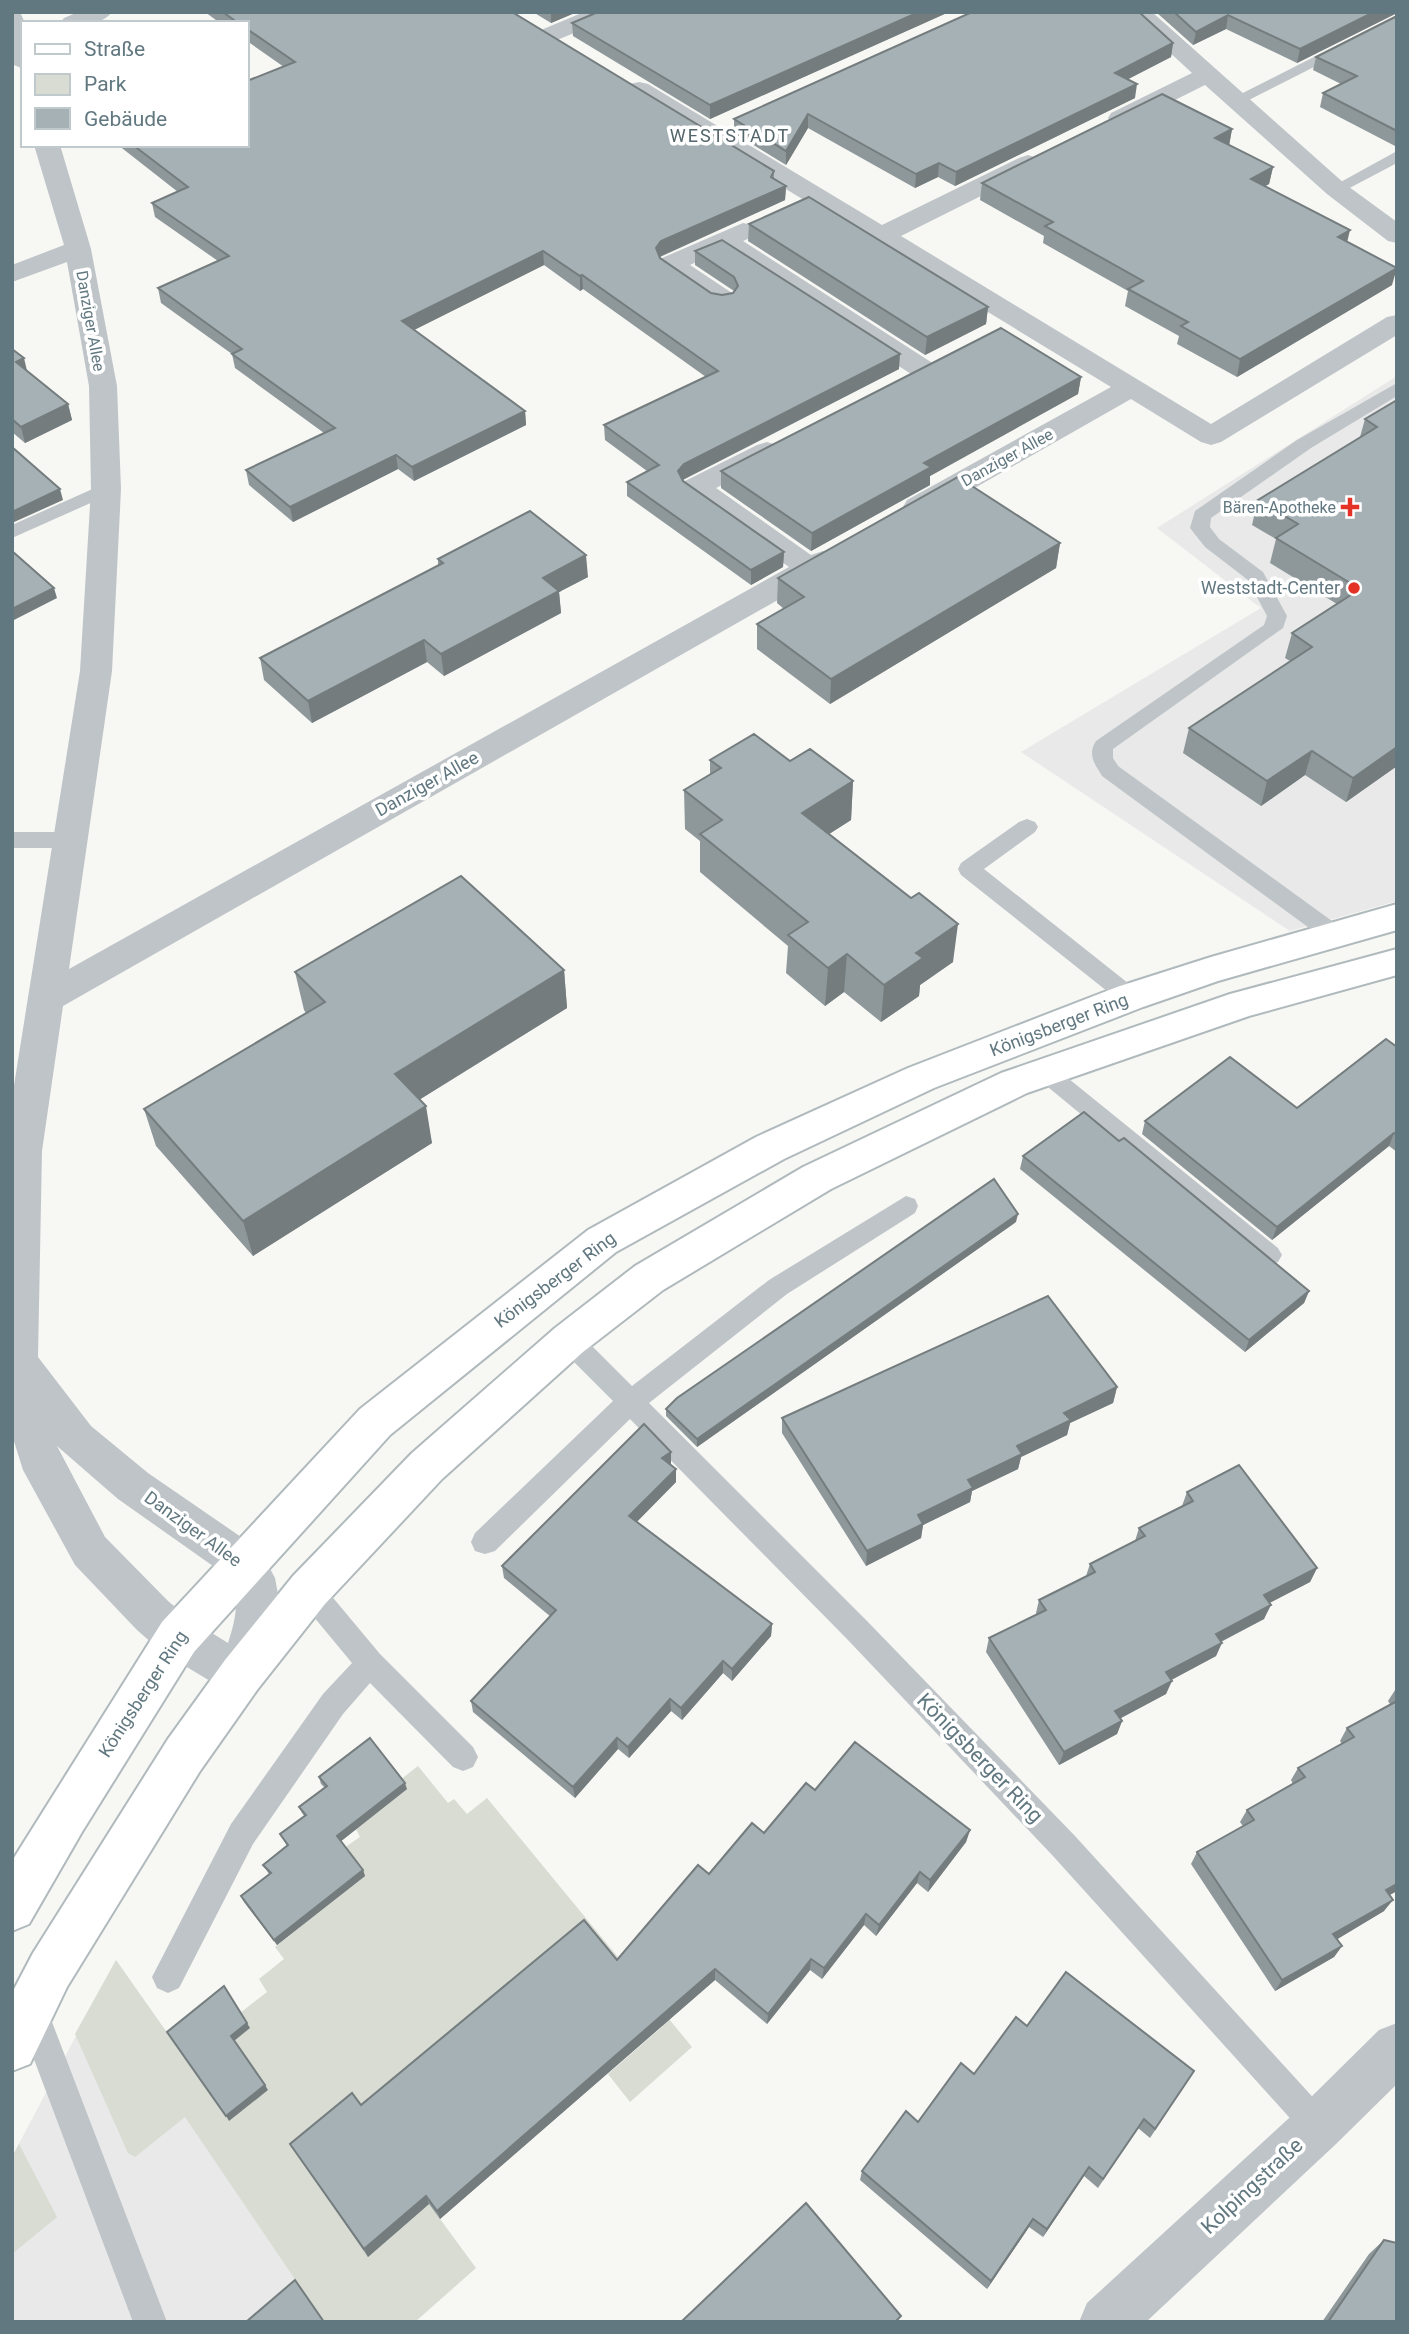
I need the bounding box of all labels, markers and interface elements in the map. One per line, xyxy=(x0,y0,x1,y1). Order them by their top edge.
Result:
legend xyxy=(21,21,248,147)
text: Straße xyxy=(84,37,145,61)
text: Park xyxy=(84,72,127,96)
text: Gebäude xyxy=(84,107,167,131)
district label: WESTSTADT xyxy=(670,125,790,146)
street label: Danziger Allee xyxy=(72,269,109,373)
street label: Danziger Allee xyxy=(958,424,1056,490)
place label: Bären-Apotheke xyxy=(1223,498,1336,517)
marker: Bären-Apotheke xyxy=(1342,499,1358,515)
place label: Weststadt-Center xyxy=(1201,577,1340,598)
marker: Weststadt-Center xyxy=(1346,580,1362,596)
street label: Danziger Allee xyxy=(372,747,482,821)
street label: Königsberger Ring xyxy=(987,989,1131,1061)
street label: Königsberger Ring xyxy=(490,1227,619,1332)
street label: Danziger Allee xyxy=(141,1486,246,1571)
street label: Königsberger Ring xyxy=(94,1627,191,1761)
street label: Königsberger Ring xyxy=(912,1688,1048,1828)
street label: Kolpingstraße xyxy=(1196,2133,1308,2239)

